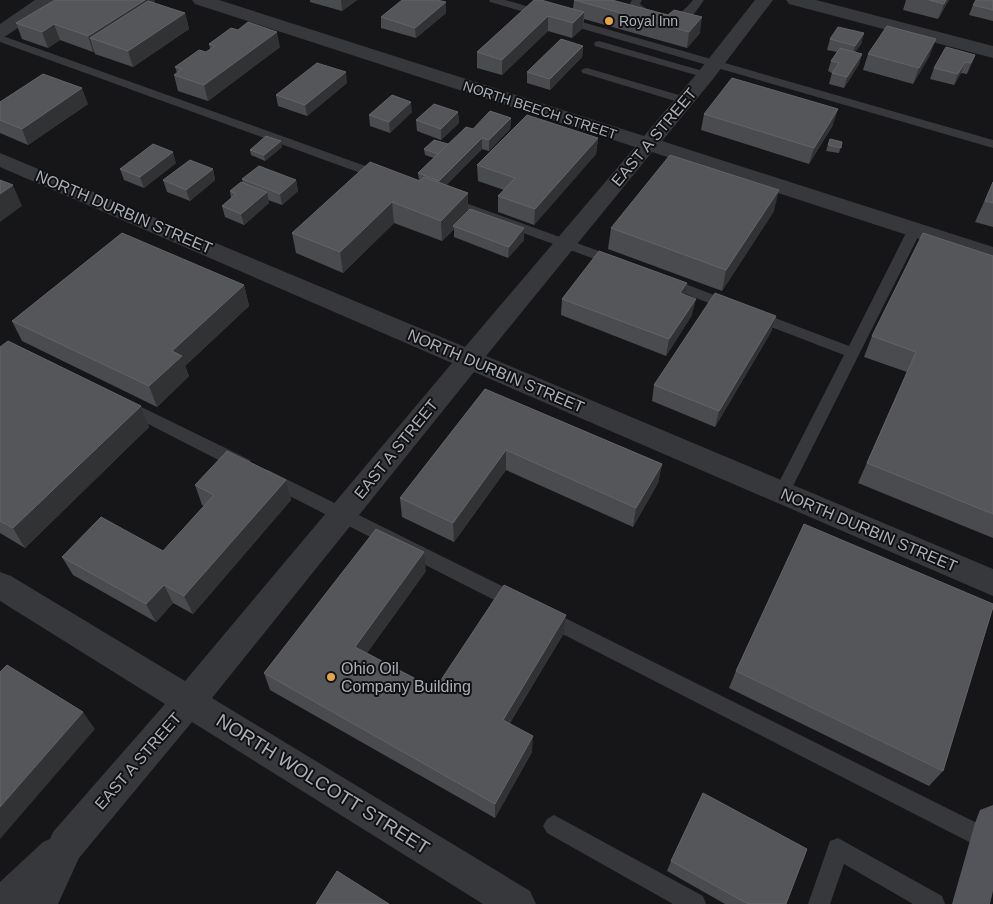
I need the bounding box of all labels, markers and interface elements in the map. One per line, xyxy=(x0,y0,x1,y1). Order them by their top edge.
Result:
place label: Royal Inn xyxy=(619,13,678,29)
marker: Royal Inn xyxy=(603,15,615,27)
street label: NORTH BEECH STREET xyxy=(461,78,619,143)
street label: EAST A STREET xyxy=(608,84,700,189)
street label: NORTH DURBIN STREET xyxy=(33,167,215,257)
street label: NORTH DURBIN STREET xyxy=(405,326,587,416)
street label: EAST A STREET xyxy=(351,396,441,502)
street label: NORTH DURBIN STREET xyxy=(778,485,960,575)
place label: Ohio Oil Company Building xyxy=(341,660,471,695)
marker: Ohio Oil Company Building xyxy=(325,671,337,683)
street label: EAST A STREET xyxy=(91,709,185,813)
street label: NORTH WOLCOTT STREET xyxy=(213,710,434,859)

